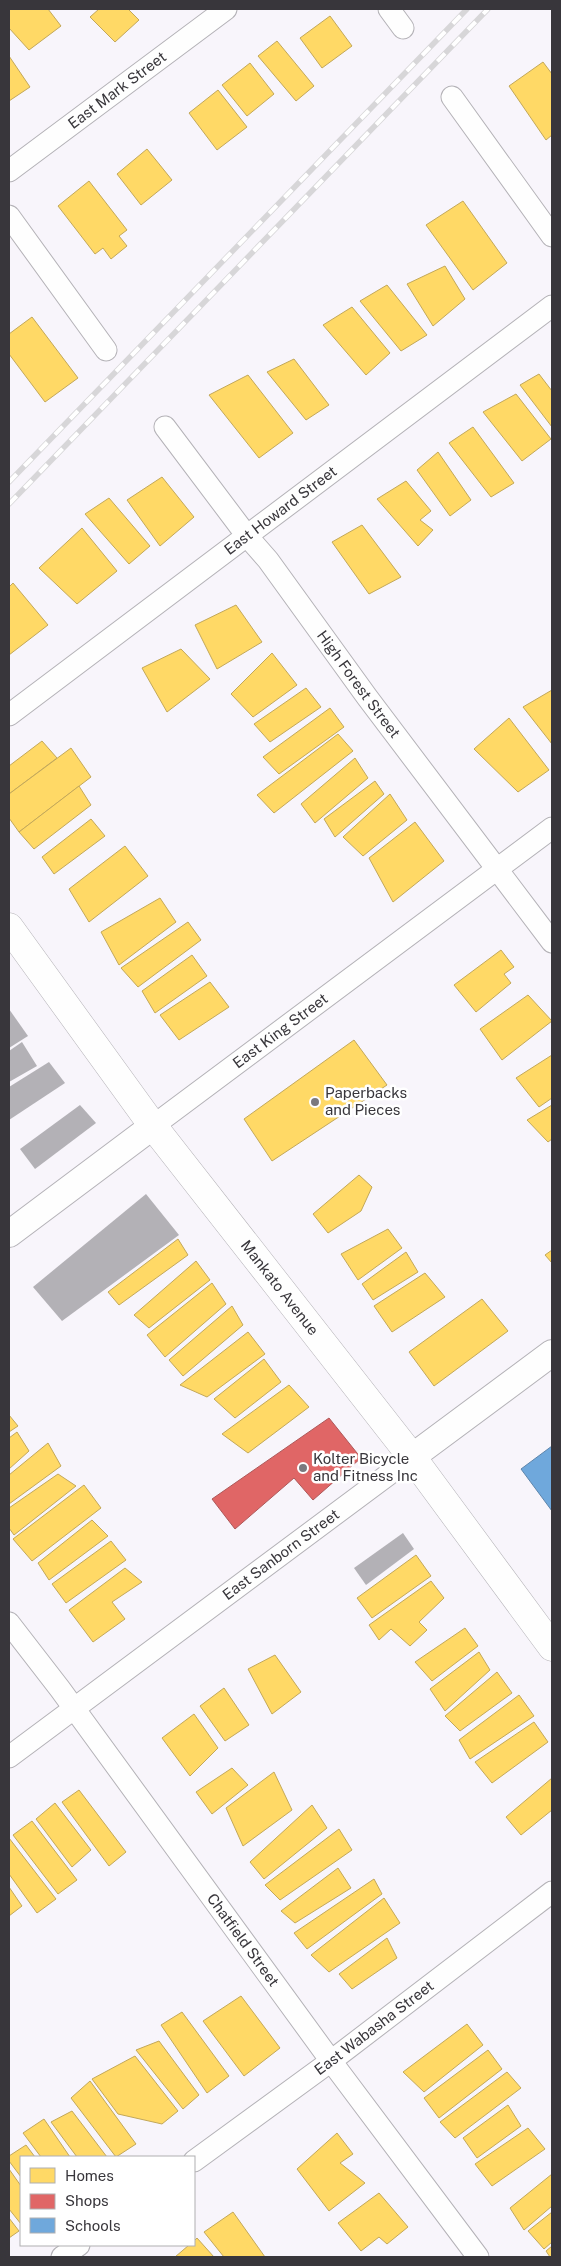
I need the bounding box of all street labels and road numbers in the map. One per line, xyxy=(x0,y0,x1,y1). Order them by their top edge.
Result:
street label: East Mark Street xyxy=(65,48,169,132)
street label: East Howard Street xyxy=(221,462,340,558)
street label: High Forest Street xyxy=(314,627,404,741)
street label: East King Street xyxy=(229,989,331,1071)
street label: Mankato Avenue xyxy=(238,1237,322,1338)
street label: East Sanborn Street xyxy=(219,1505,342,1603)
street label: Chatfield Street xyxy=(204,1890,283,1990)
street label: East Wabasha Street xyxy=(311,1977,437,2078)

